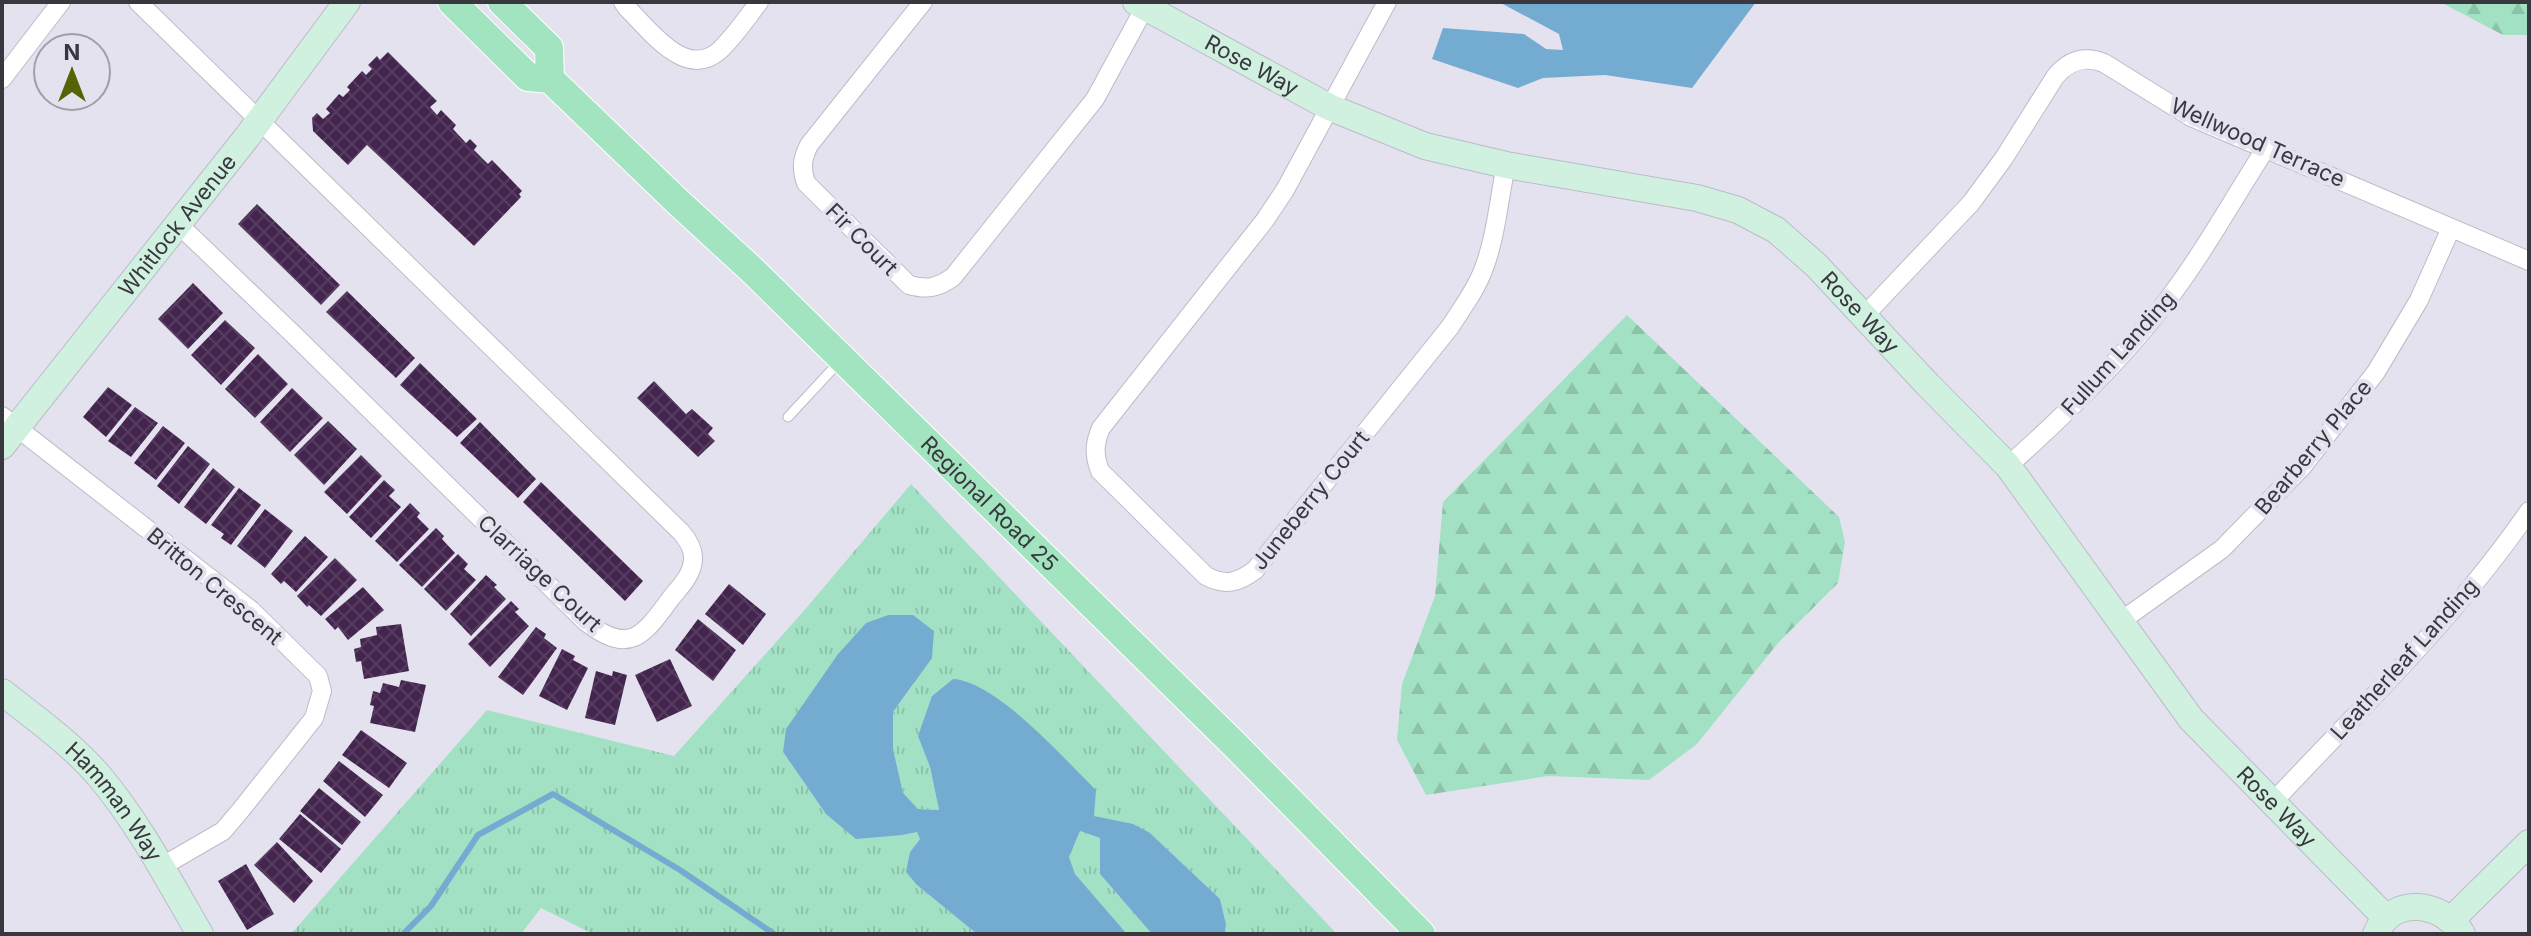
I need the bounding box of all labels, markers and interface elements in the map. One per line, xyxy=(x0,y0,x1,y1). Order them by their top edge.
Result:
street label: Rose Way xyxy=(1201,29,1303,101)
north arrow xyxy=(32,32,112,112)
text: N xyxy=(64,39,80,65)
street label: Wellwood Terrace xyxy=(2167,92,2349,192)
street label: Whitlock Avenue xyxy=(113,149,241,301)
street label: Fir Court xyxy=(821,198,903,280)
street label: Rose Way xyxy=(1816,266,1905,359)
street label: Fullum Landing xyxy=(2056,286,2180,420)
street label: Bearberry Place xyxy=(2249,374,2377,520)
street label: Juneberry Court xyxy=(1246,425,1374,575)
street label: Regional Road 25 xyxy=(916,431,1063,577)
street label: Clarriage Court xyxy=(473,509,607,637)
street label: Britton Crescent xyxy=(142,522,288,650)
street label: Leatherleaf Landing xyxy=(2325,573,2483,745)
street label: Hamman Way xyxy=(60,736,168,866)
street label: Rose Way xyxy=(2232,761,2322,852)

